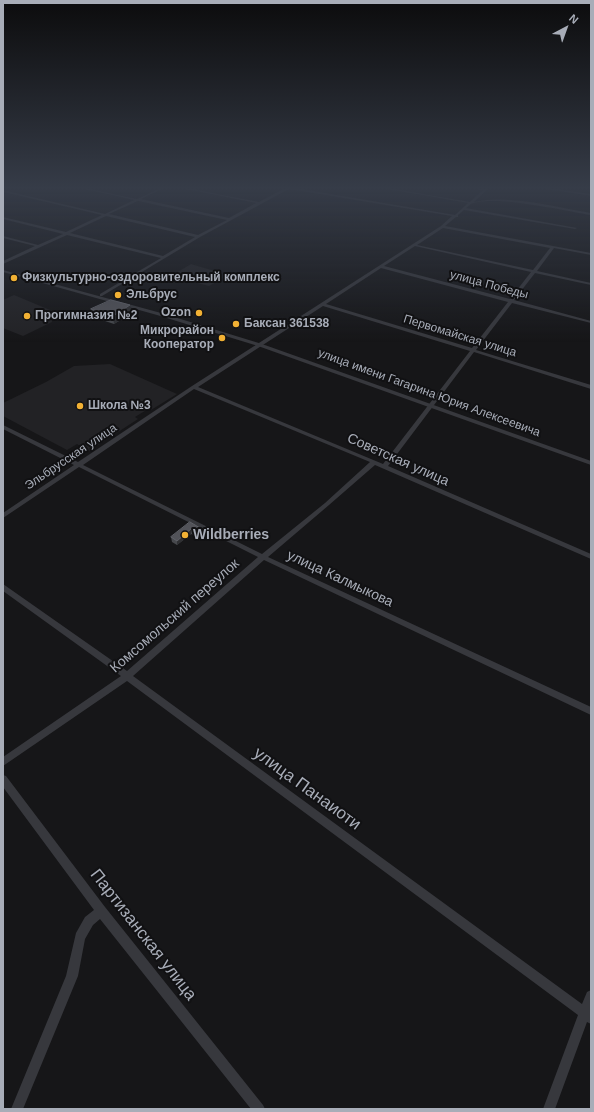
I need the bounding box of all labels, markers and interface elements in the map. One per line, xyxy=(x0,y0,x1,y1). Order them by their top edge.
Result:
north arrow xyxy=(546,8,586,48)
text: N xyxy=(567,12,581,26)
street label: улица Победы xyxy=(448,268,530,302)
place label: Физкультурно-оздоровительный комплекс xyxy=(22,271,280,285)
marker: Физкультурно-оздоровительный комплекс xyxy=(9,273,19,283)
place label: Эльбрус xyxy=(126,288,177,302)
marker: Эльбрус xyxy=(113,290,123,300)
place label: Ozon xyxy=(161,306,191,320)
marker: Ozon xyxy=(194,308,204,318)
place label: Прогимназия №2 xyxy=(35,309,137,323)
marker: Прогимназия №2 xyxy=(22,311,32,321)
street label: Первомайская улица xyxy=(402,312,518,360)
place label: Баксан 361538 xyxy=(244,317,329,331)
marker: Баксан 361538 xyxy=(231,319,241,329)
place label: Микрорайон Кооператор xyxy=(140,324,214,352)
marker: Микрорайон Кооператор xyxy=(217,333,227,343)
street label: улица имени Гагарина Юрия Алексеевича xyxy=(316,346,542,440)
place label: Школа №3 xyxy=(88,399,151,413)
marker: Школа №3 xyxy=(75,401,85,411)
street label: Эльбрусская улица xyxy=(22,421,120,493)
street label: Советская улица xyxy=(344,430,452,490)
place label: Wildberries xyxy=(193,527,269,543)
marker: Wildberries xyxy=(180,530,190,540)
street label: улица Калмыкова xyxy=(284,547,396,611)
street label: Комсомольский переулок xyxy=(107,555,243,677)
street label: улица Панаиоти xyxy=(249,743,365,835)
street label: Партизанская улица xyxy=(85,865,201,1005)

